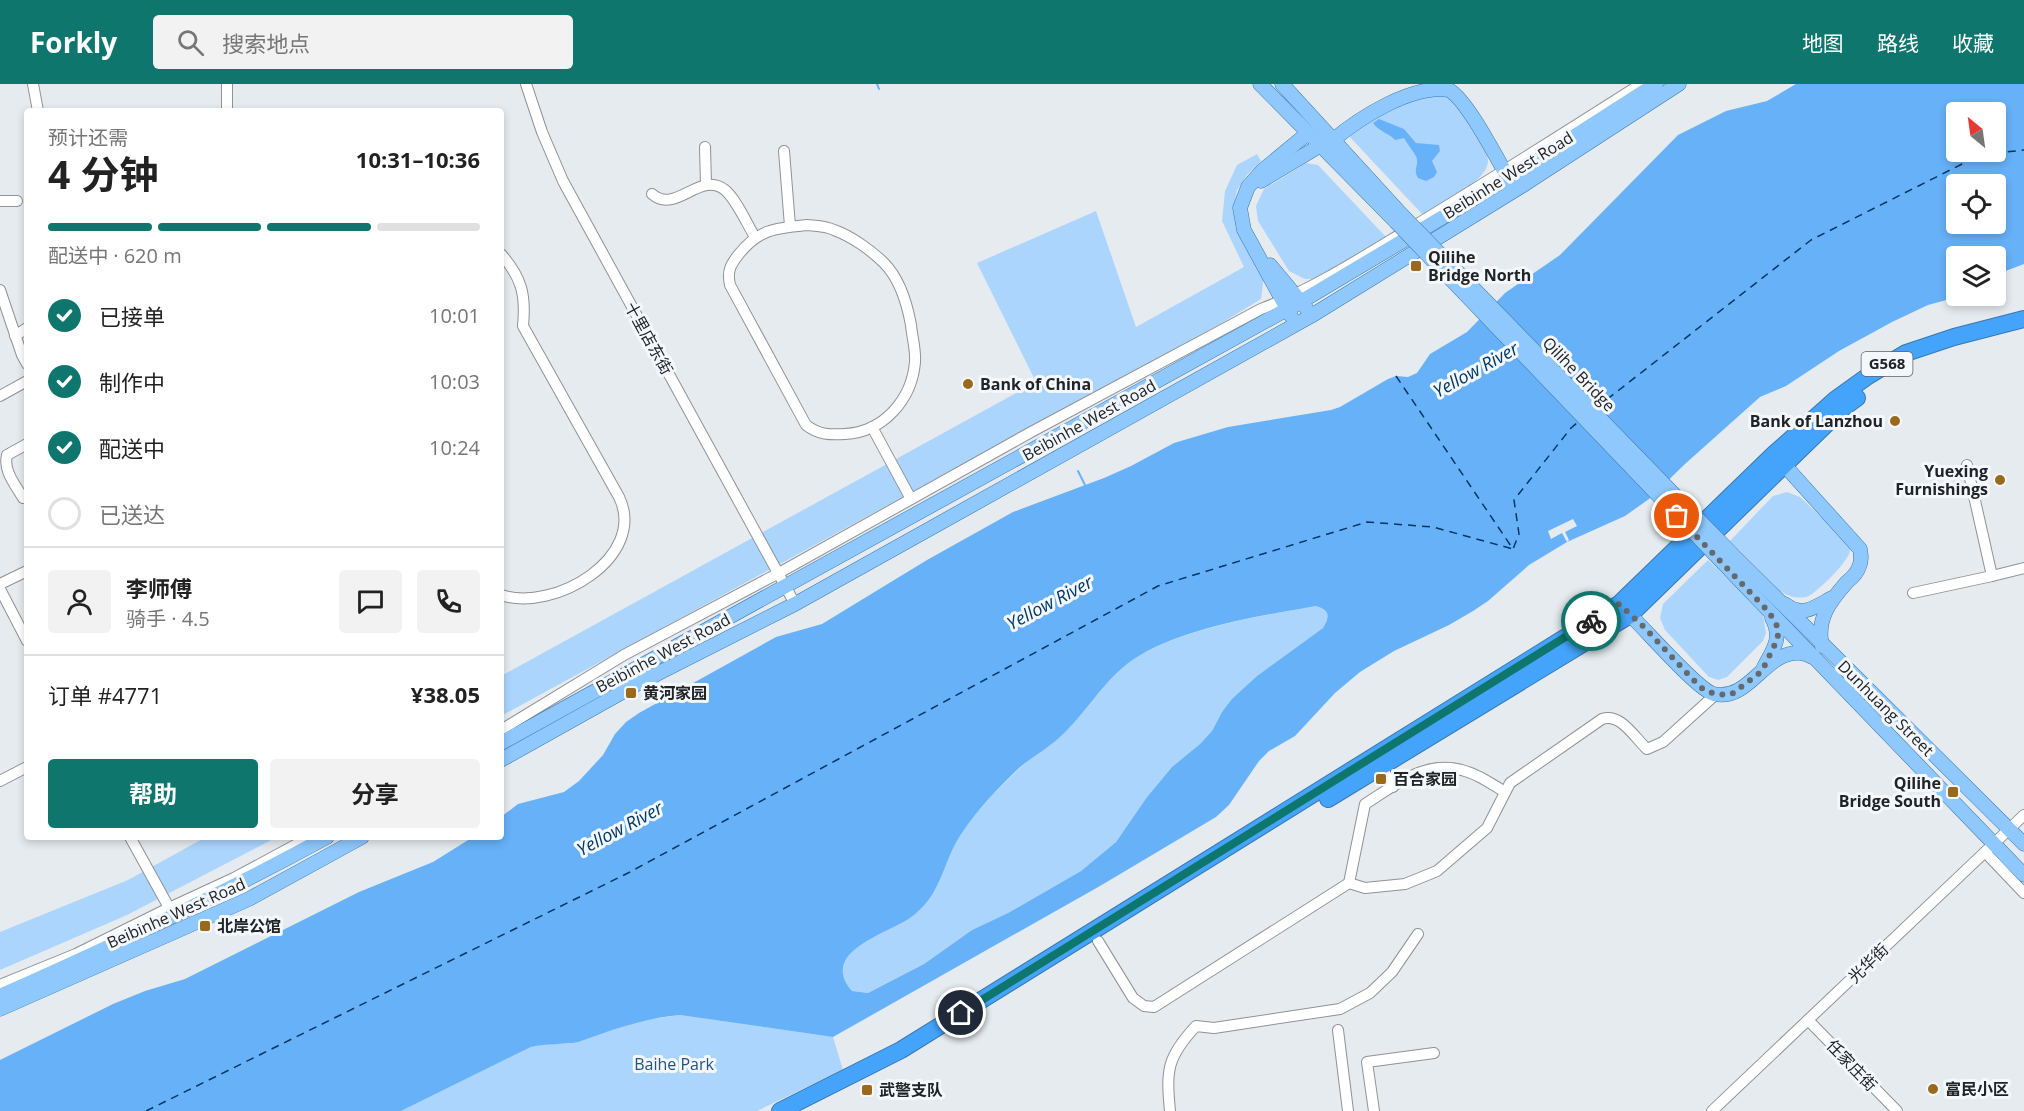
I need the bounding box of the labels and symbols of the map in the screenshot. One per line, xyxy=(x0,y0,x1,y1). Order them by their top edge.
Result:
north arrow xyxy=(1946,102,2006,162)
street label: Beibinhe West Road xyxy=(1439,126,1577,224)
place label: Qilihe Bridge North xyxy=(1428,246,1531,286)
marker: Qilihe Bridge North xyxy=(1409,259,1423,273)
street label: 十里店东街 xyxy=(620,298,678,378)
street label: Qilihe Bridge xyxy=(1538,332,1620,416)
water label: Yellow River xyxy=(1429,335,1523,402)
road number: G568 xyxy=(1862,352,1912,376)
place label: Bank of China xyxy=(980,373,1091,395)
street label: Beibinhe West Road xyxy=(1018,374,1160,466)
marker: Bank of China xyxy=(961,377,975,391)
place label: Bank of Lanzhou xyxy=(1750,410,1883,432)
marker: Bank of Lanzhou xyxy=(1888,414,1902,428)
place label: Yuexing Furnishings xyxy=(1895,460,1988,500)
marker: Yuexing Furnishings xyxy=(1993,473,2007,487)
pin xyxy=(1651,490,1702,541)
water label: Yellow River xyxy=(1002,569,1097,635)
courier xyxy=(1561,591,1621,651)
street label: Beibinhe West Road xyxy=(592,608,734,698)
street label: Dunhuang Street xyxy=(1833,655,1939,761)
place label: 黄河家园 xyxy=(643,682,707,704)
marker: 黄河家园 xyxy=(624,686,638,700)
place label: 百合家园 xyxy=(1393,768,1457,790)
marker: 百合家园 xyxy=(1374,772,1388,786)
place label: Qilihe Bridge South xyxy=(1839,772,1941,812)
marker: Qilihe Bridge South xyxy=(1946,785,1960,799)
water label: Yellow River xyxy=(572,795,667,861)
street label: Beibinhe West Road xyxy=(103,873,249,953)
place label: 北岸公馆 xyxy=(217,915,281,937)
marker: 北岸公馆 xyxy=(198,919,212,933)
street label: 光华街 xyxy=(1843,938,1893,988)
pin xyxy=(935,987,986,1038)
street label: 任家庄街 xyxy=(1822,1034,1882,1096)
park label: Baihe Park xyxy=(634,1053,714,1075)
place label: 富民小区 xyxy=(1945,1078,2009,1100)
place label: 武警支队 xyxy=(879,1079,943,1101)
marker: 富民小区 xyxy=(1926,1082,1940,1096)
marker: 武警支队 xyxy=(860,1083,874,1097)

